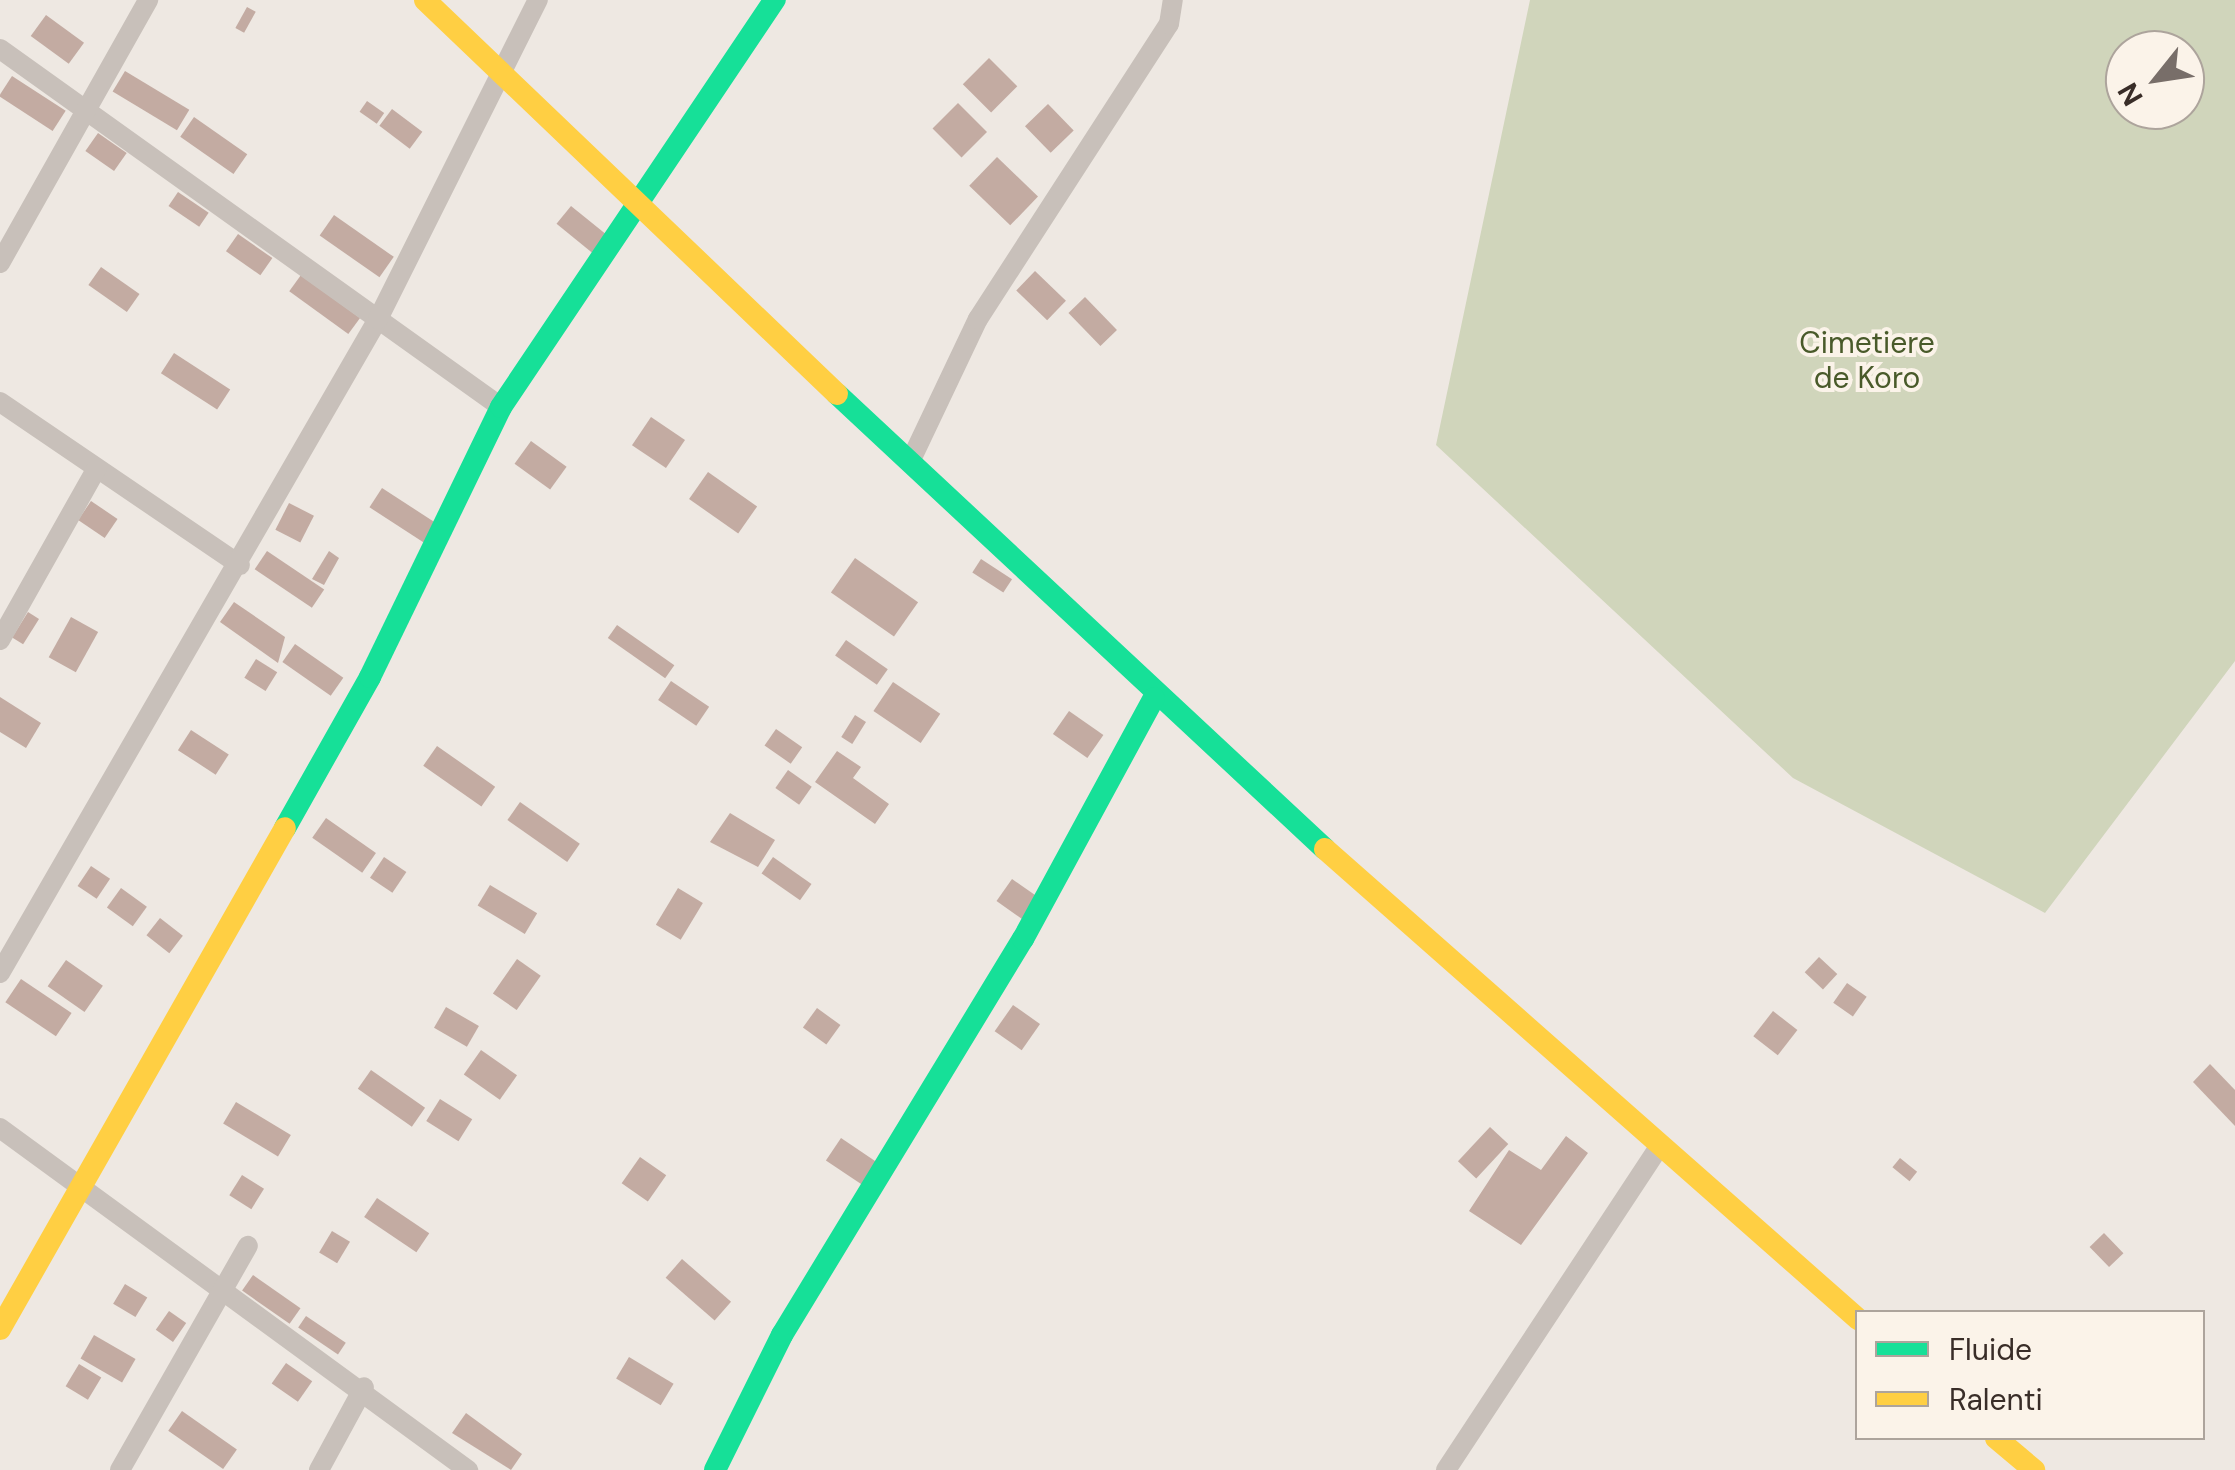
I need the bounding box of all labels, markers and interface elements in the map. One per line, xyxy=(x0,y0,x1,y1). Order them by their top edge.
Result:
north arrow xyxy=(2105,30,2205,130)
text: N xyxy=(2109,76,2151,112)
park label: Cimetiere de Koro xyxy=(1799,325,1935,396)
legend xyxy=(1855,1310,2205,1440)
text: Fluide xyxy=(1949,1330,2032,1369)
text: Ralenti xyxy=(1949,1380,2043,1419)

